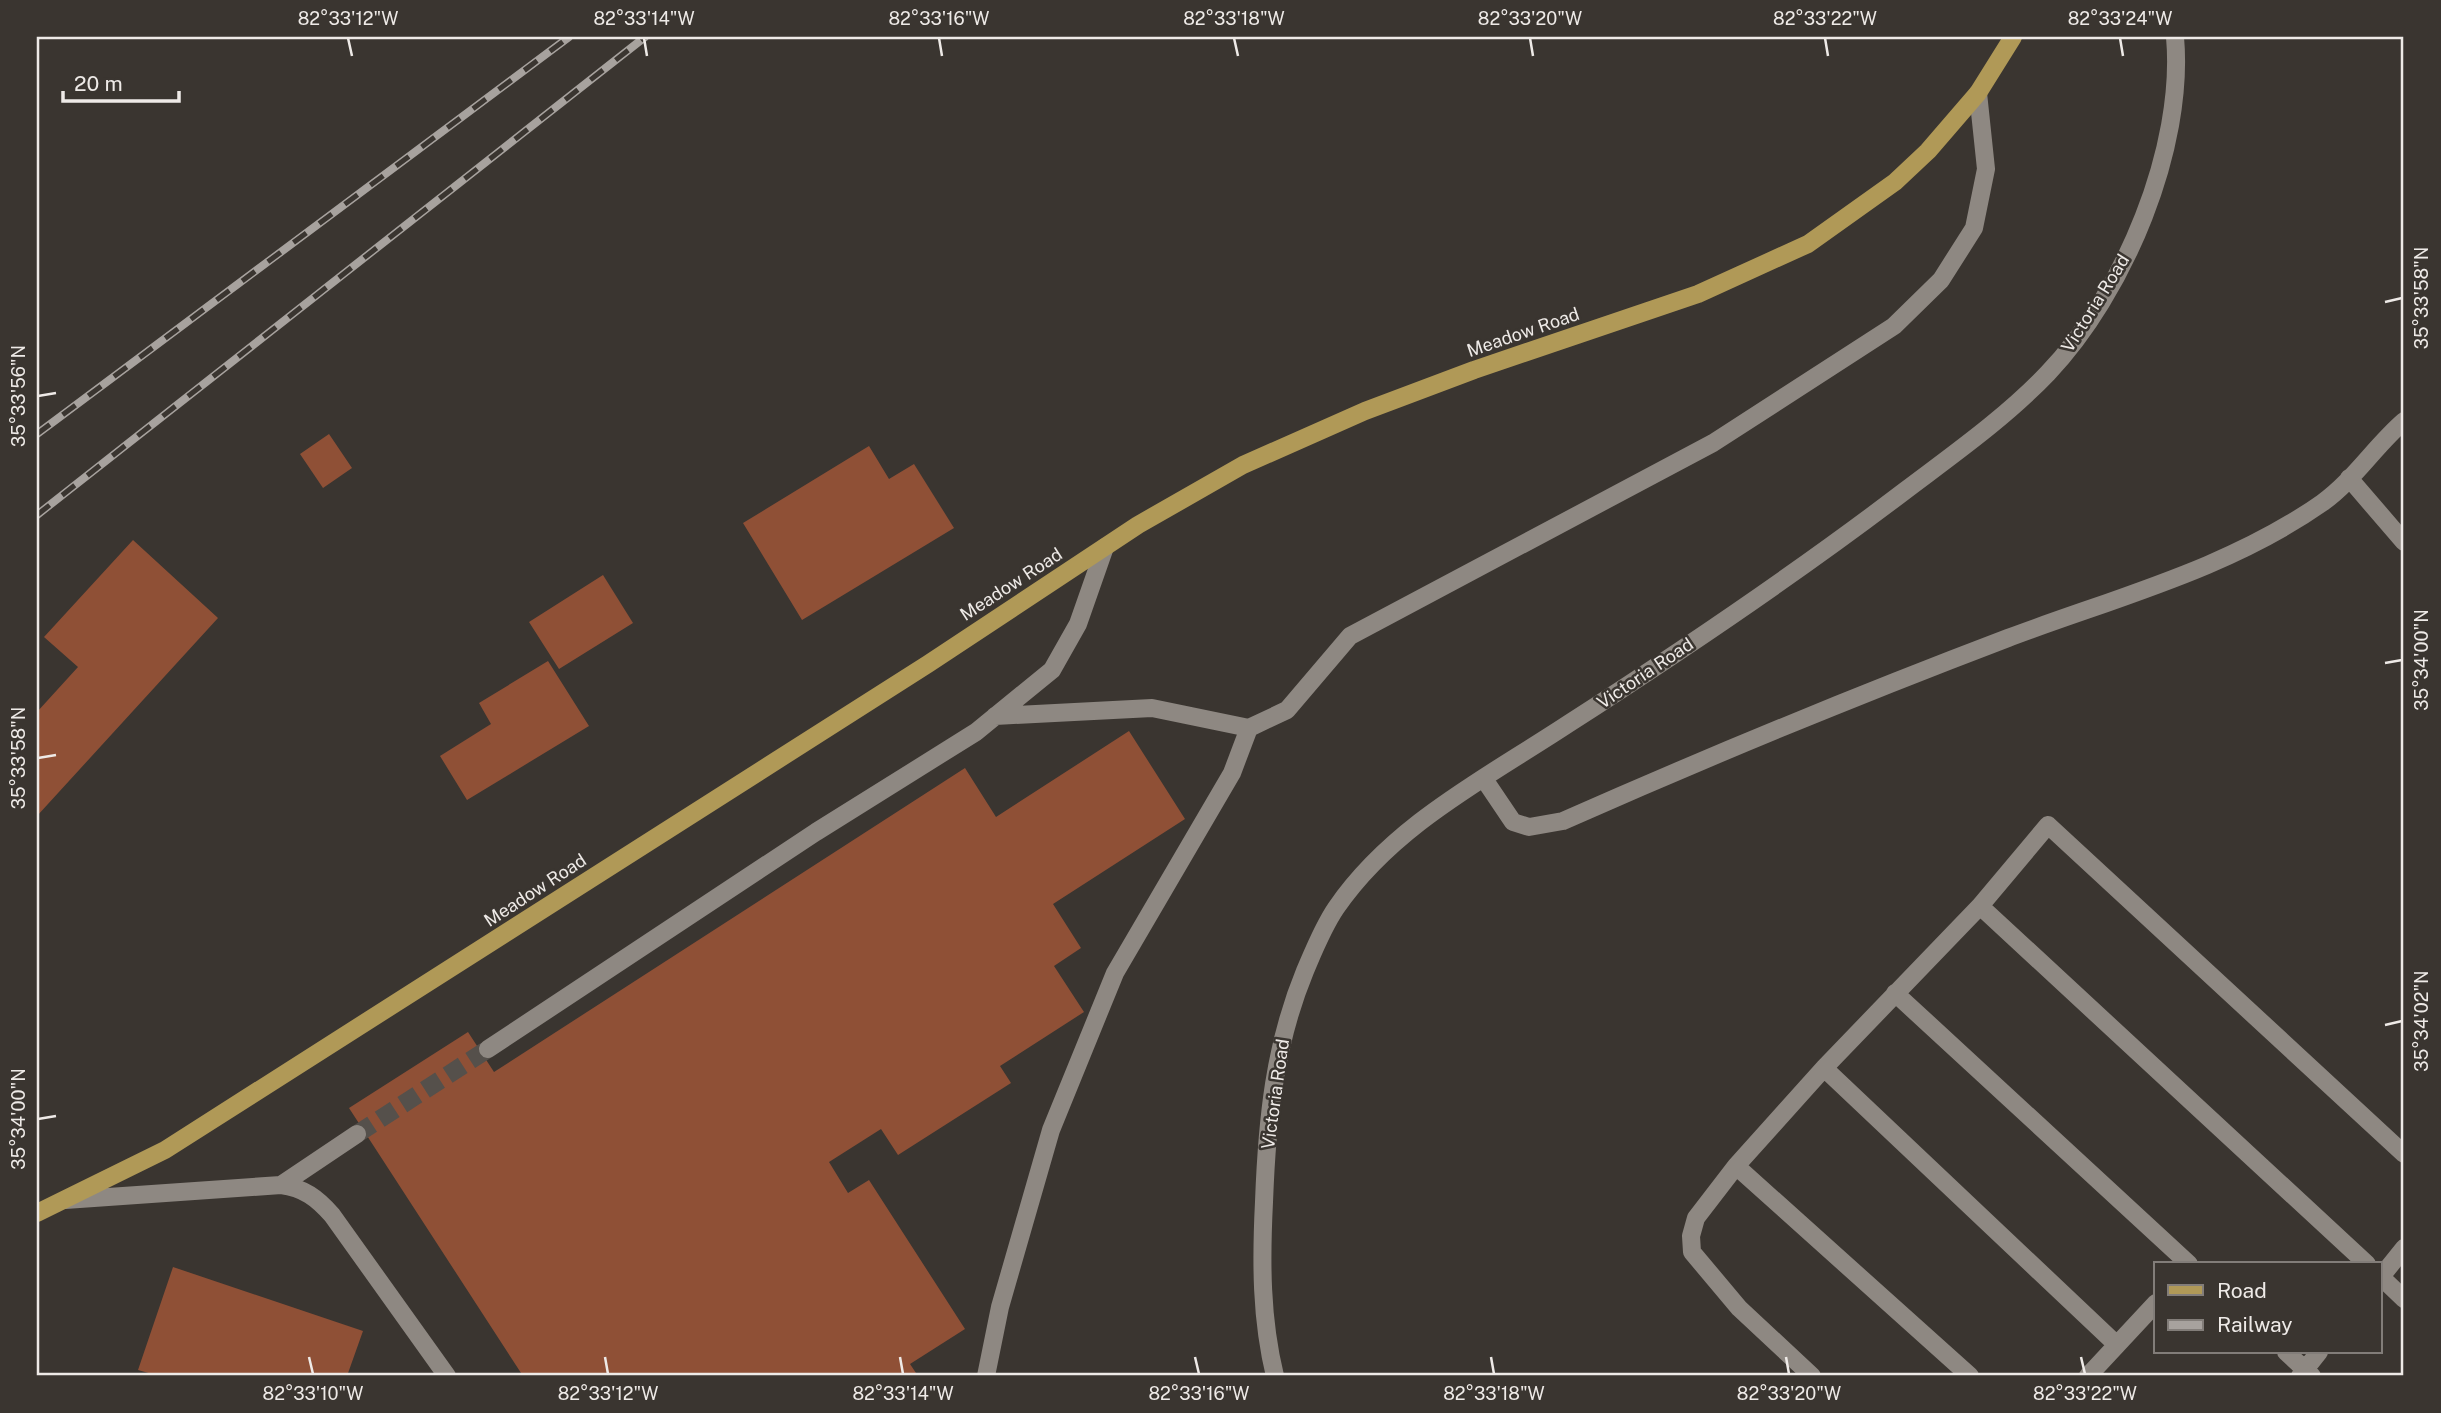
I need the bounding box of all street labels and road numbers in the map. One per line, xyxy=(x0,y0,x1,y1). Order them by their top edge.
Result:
street label: Victoria Road xyxy=(2057,250,2133,356)
street label: Meadow Road xyxy=(1464,303,1582,361)
street label: Meadow Road xyxy=(956,543,1066,625)
street label: Victoria Road xyxy=(1593,633,1697,713)
street label: Meadow Road xyxy=(480,849,590,931)
street label: Victoria Road xyxy=(1257,1037,1293,1151)

